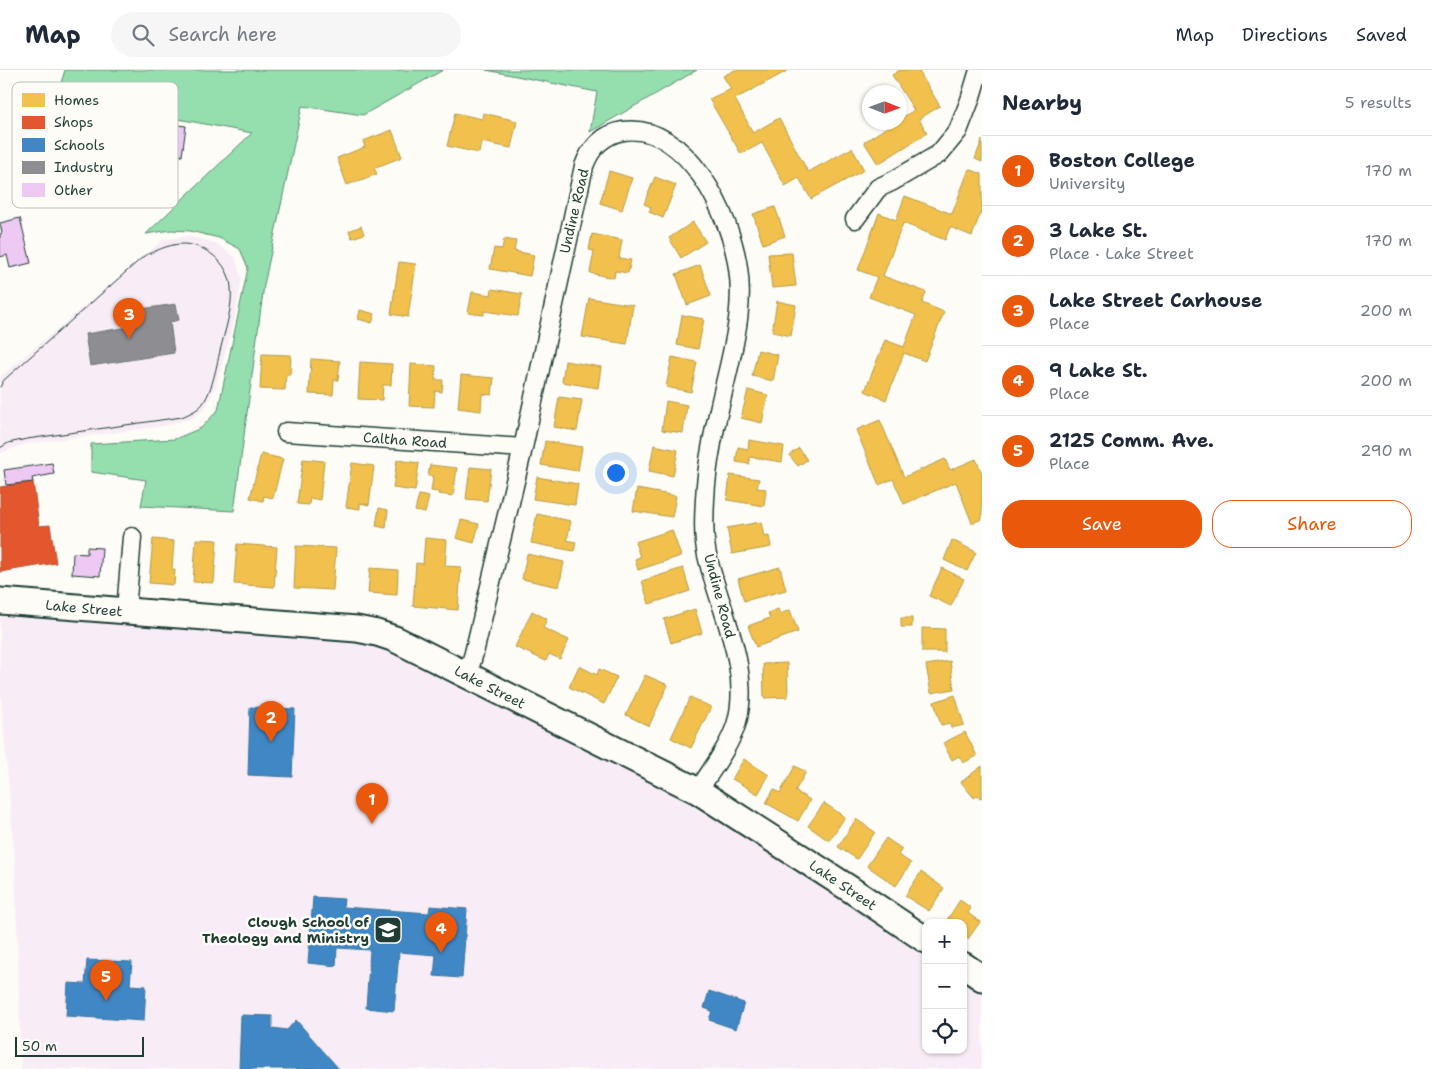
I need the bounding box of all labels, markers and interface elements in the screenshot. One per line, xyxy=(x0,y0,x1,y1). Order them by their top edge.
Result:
search box xyxy=(111,12,461,57)
text: Map xyxy=(25,19,81,51)
icon: search xyxy=(129,21,157,49)
text: Search here xyxy=(169,22,277,47)
text: Map xyxy=(1176,23,1214,47)
text: Directions xyxy=(1242,23,1328,47)
text: Saved xyxy=(1356,23,1407,47)
legend xyxy=(12,82,178,208)
north arrow xyxy=(862,85,907,130)
text: Nearby xyxy=(1002,89,1082,117)
text: Homes xyxy=(54,91,99,109)
text: 5 results xyxy=(1345,92,1412,113)
text: Shops xyxy=(54,113,93,131)
text: Schools xyxy=(54,136,105,154)
text: Boston College xyxy=(1049,148,1195,173)
text: Industry xyxy=(54,158,113,176)
text: 1 xyxy=(1014,160,1022,181)
text: 170 m xyxy=(1365,160,1412,181)
street label: Undine Road xyxy=(555,167,593,255)
text: University xyxy=(1049,173,1125,194)
text: Other xyxy=(54,181,93,199)
text: 3 Lake St. xyxy=(1049,218,1148,243)
text: 2 xyxy=(1012,230,1024,251)
text: 170 m xyxy=(1365,230,1412,251)
text: Place · Lake Street xyxy=(1049,243,1194,264)
text: Lake Street Carhouse xyxy=(1049,288,1262,313)
pin: 3 xyxy=(113,298,145,339)
text: 3 xyxy=(1012,300,1024,321)
text: 200 m xyxy=(1360,300,1412,321)
text: Place xyxy=(1049,313,1090,334)
text: 9 Lake St. xyxy=(1049,358,1148,383)
text: 4 xyxy=(1012,370,1024,391)
text: 200 m xyxy=(1360,370,1412,391)
text: Place xyxy=(1049,383,1090,404)
street label: Caltha Road xyxy=(362,428,448,452)
text: 2125 Comm. Ave. xyxy=(1049,428,1214,453)
text: 5 xyxy=(1013,440,1023,461)
text: 290 m xyxy=(1360,440,1412,461)
text: Place xyxy=(1049,453,1090,474)
your location xyxy=(603,460,629,486)
button: Save xyxy=(1002,500,1202,548)
button: Share xyxy=(1212,500,1412,548)
street label: Undine Road xyxy=(700,552,740,640)
street label: Lake Street xyxy=(45,596,123,620)
street label: Lake Street xyxy=(451,661,529,713)
pin: 2 xyxy=(255,701,287,742)
pin: 1 xyxy=(356,783,388,824)
street label: Lake Street xyxy=(806,856,880,914)
pin: 4 xyxy=(425,912,457,953)
place label: Clough School of Theology and Ministry xyxy=(202,913,369,947)
school or university icon: Clough School of Theology and Ministry xyxy=(373,915,403,945)
map controls xyxy=(922,919,967,1054)
button: + xyxy=(922,919,967,964)
pin: 5 xyxy=(90,960,122,1001)
button: − xyxy=(922,964,967,1009)
button: locate xyxy=(922,1009,967,1054)
scale bar xyxy=(15,1034,144,1057)
text: 50 m xyxy=(22,1037,57,1055)

